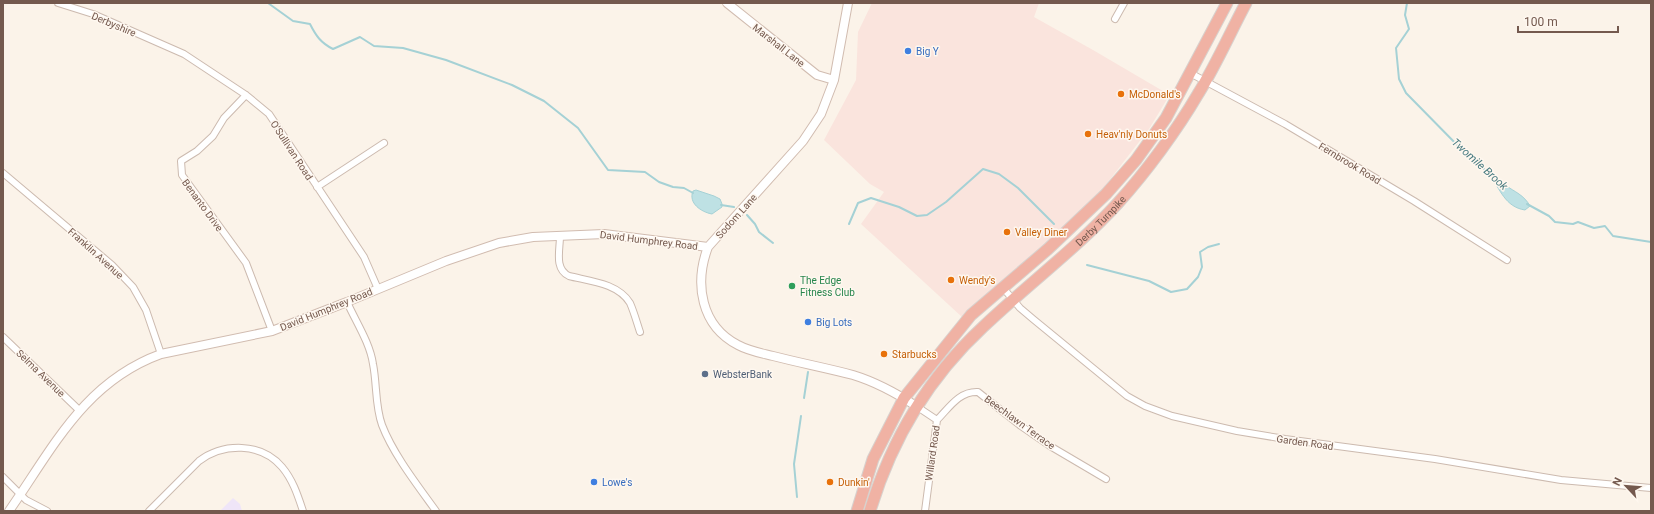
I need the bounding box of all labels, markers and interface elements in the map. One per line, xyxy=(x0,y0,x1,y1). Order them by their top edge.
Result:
scale bar xyxy=(1518,8,1618,34)
street label: Derbyshire xyxy=(90,10,138,39)
text: 100 m xyxy=(1524,15,1558,29)
street label: Marshall Lane xyxy=(751,22,807,69)
marker: Big Y xyxy=(903,46,913,56)
place label: Big Y xyxy=(916,46,939,57)
marker: McDonald's xyxy=(1116,89,1126,99)
place label: McDonald's xyxy=(1129,89,1181,100)
street label: O'Sullivan Road xyxy=(268,119,315,182)
marker: Heav'nly Donuts xyxy=(1083,129,1093,139)
place label: Heav'nly Donuts xyxy=(1096,129,1167,140)
water label: Twomile Brook xyxy=(1449,136,1511,193)
street label: Fernbrook Road xyxy=(1317,141,1383,186)
street label: Benanto Drive xyxy=(180,177,225,234)
street label: Sodom Lane xyxy=(714,192,759,241)
street label: Derby Turnpike xyxy=(1073,194,1128,248)
street label: Franklin Avenue xyxy=(66,226,125,281)
marker: Valley Diner xyxy=(1002,227,1012,237)
place label: Valley Diner xyxy=(1015,227,1068,238)
street label: David Humphrey Road xyxy=(599,229,699,252)
place label: The Edge Fitness Club xyxy=(800,275,855,298)
marker: Wendy's xyxy=(946,275,956,285)
place label: Wendy's xyxy=(959,275,996,286)
marker: The Edge Fitness Club xyxy=(787,281,797,291)
street label: David Humphrey Road xyxy=(278,286,374,333)
marker: Big Lots xyxy=(803,317,813,327)
place label: Big Lots xyxy=(816,317,852,328)
street label: Selma Avenue xyxy=(14,347,67,399)
marker: Starbucks xyxy=(879,349,889,359)
place label: Starbucks xyxy=(892,349,937,360)
marker: WebsterBank xyxy=(700,369,710,379)
place label: WebsterBank xyxy=(713,369,773,380)
street label: Beechlawn Terrace xyxy=(982,393,1057,452)
street label: Willard Road xyxy=(923,425,942,482)
street label: Garden Road xyxy=(1276,433,1334,452)
north arrow xyxy=(1606,466,1646,506)
text: N xyxy=(1610,475,1625,488)
marker: Lowe's xyxy=(589,477,599,487)
place label: Lowe's xyxy=(602,477,632,488)
marker: Dunkin' xyxy=(825,477,835,487)
place label: Dunkin' xyxy=(838,477,870,488)

